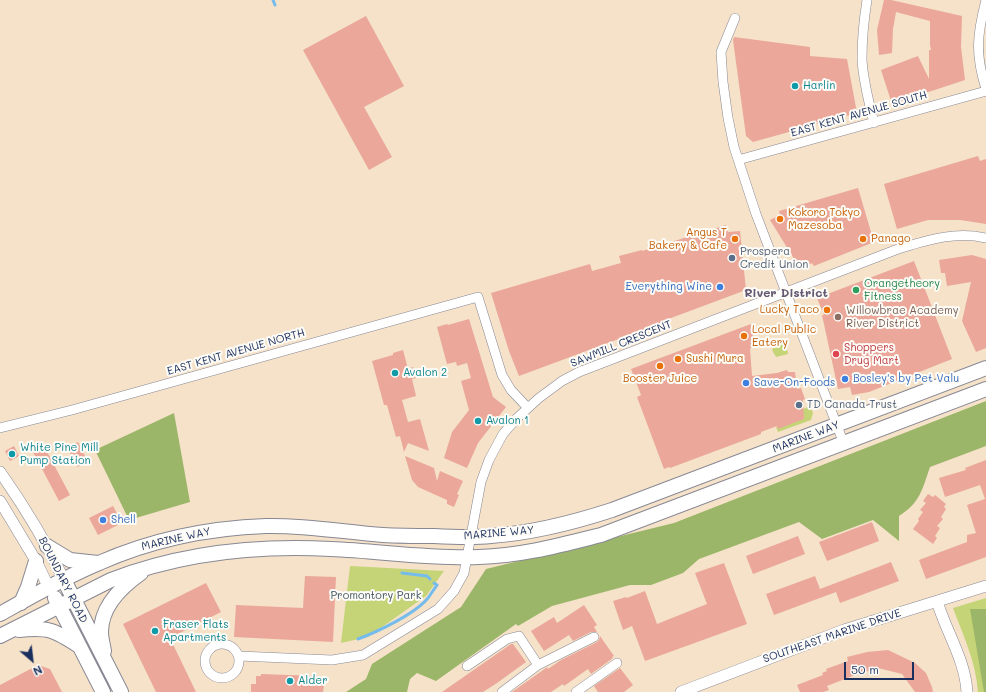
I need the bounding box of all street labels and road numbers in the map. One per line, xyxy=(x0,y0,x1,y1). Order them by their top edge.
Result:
street label: EAST KENT AVENUE SOUTH xyxy=(789,88,929,140)
street label: SAWMILL CRESCENT xyxy=(568,318,674,370)
street label: EAST KENT AVENUE NORTH xyxy=(165,326,307,378)
street label: MARINE WAY xyxy=(771,418,841,456)
street label: MARINE WAY xyxy=(463,523,535,543)
street label: MARINE WAY xyxy=(140,525,212,553)
street label: BOUNDARY ROAD xyxy=(36,535,90,625)
street label: SOUTHEAST MARINE DRIVE xyxy=(761,606,903,666)

